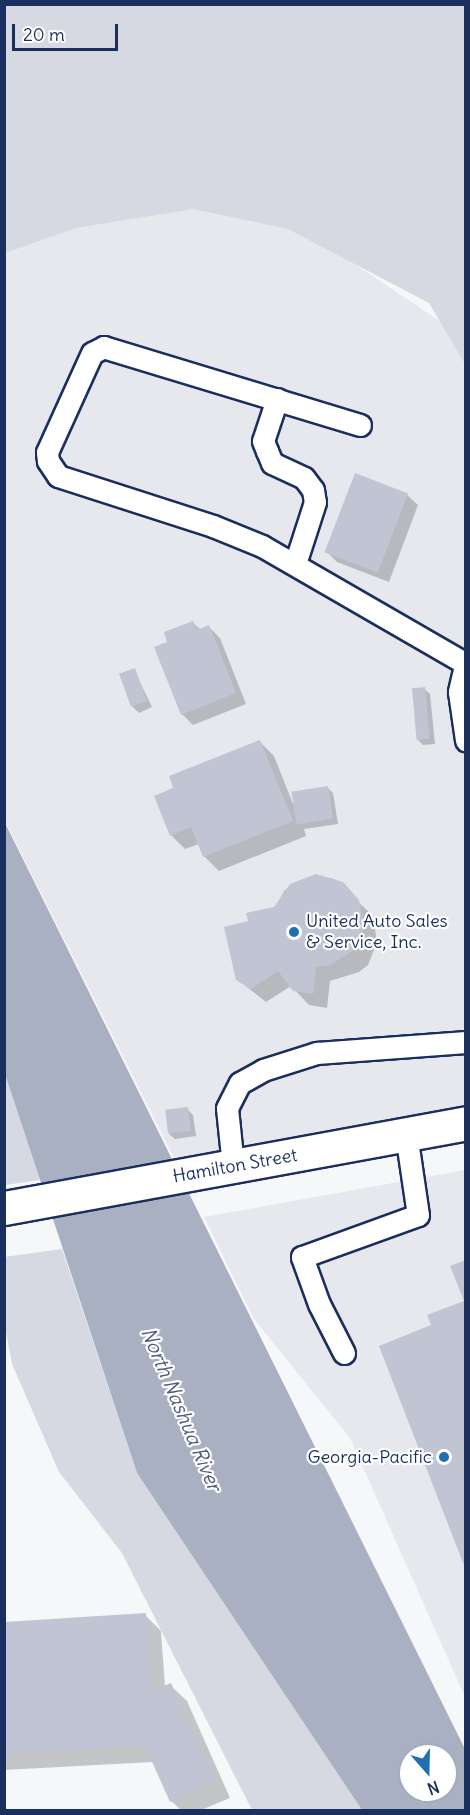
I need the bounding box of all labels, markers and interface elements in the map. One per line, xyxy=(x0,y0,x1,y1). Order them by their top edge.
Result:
scale bar xyxy=(15,12,122,50)
text: 20 m xyxy=(23,23,65,46)
place label: United Auto Sales & Service, Inc. xyxy=(306,911,448,954)
marker: United Auto Sales & Service, Inc. xyxy=(287,925,301,939)
street label: Hamilton Street xyxy=(171,1144,299,1188)
water label: North Nashua River xyxy=(137,1324,227,1494)
place label: Georgia-Pacific xyxy=(307,1446,432,1468)
marker: Georgia-Pacific xyxy=(437,1450,451,1464)
north arrow xyxy=(398,1743,458,1803)
text: N xyxy=(425,1777,442,1799)

